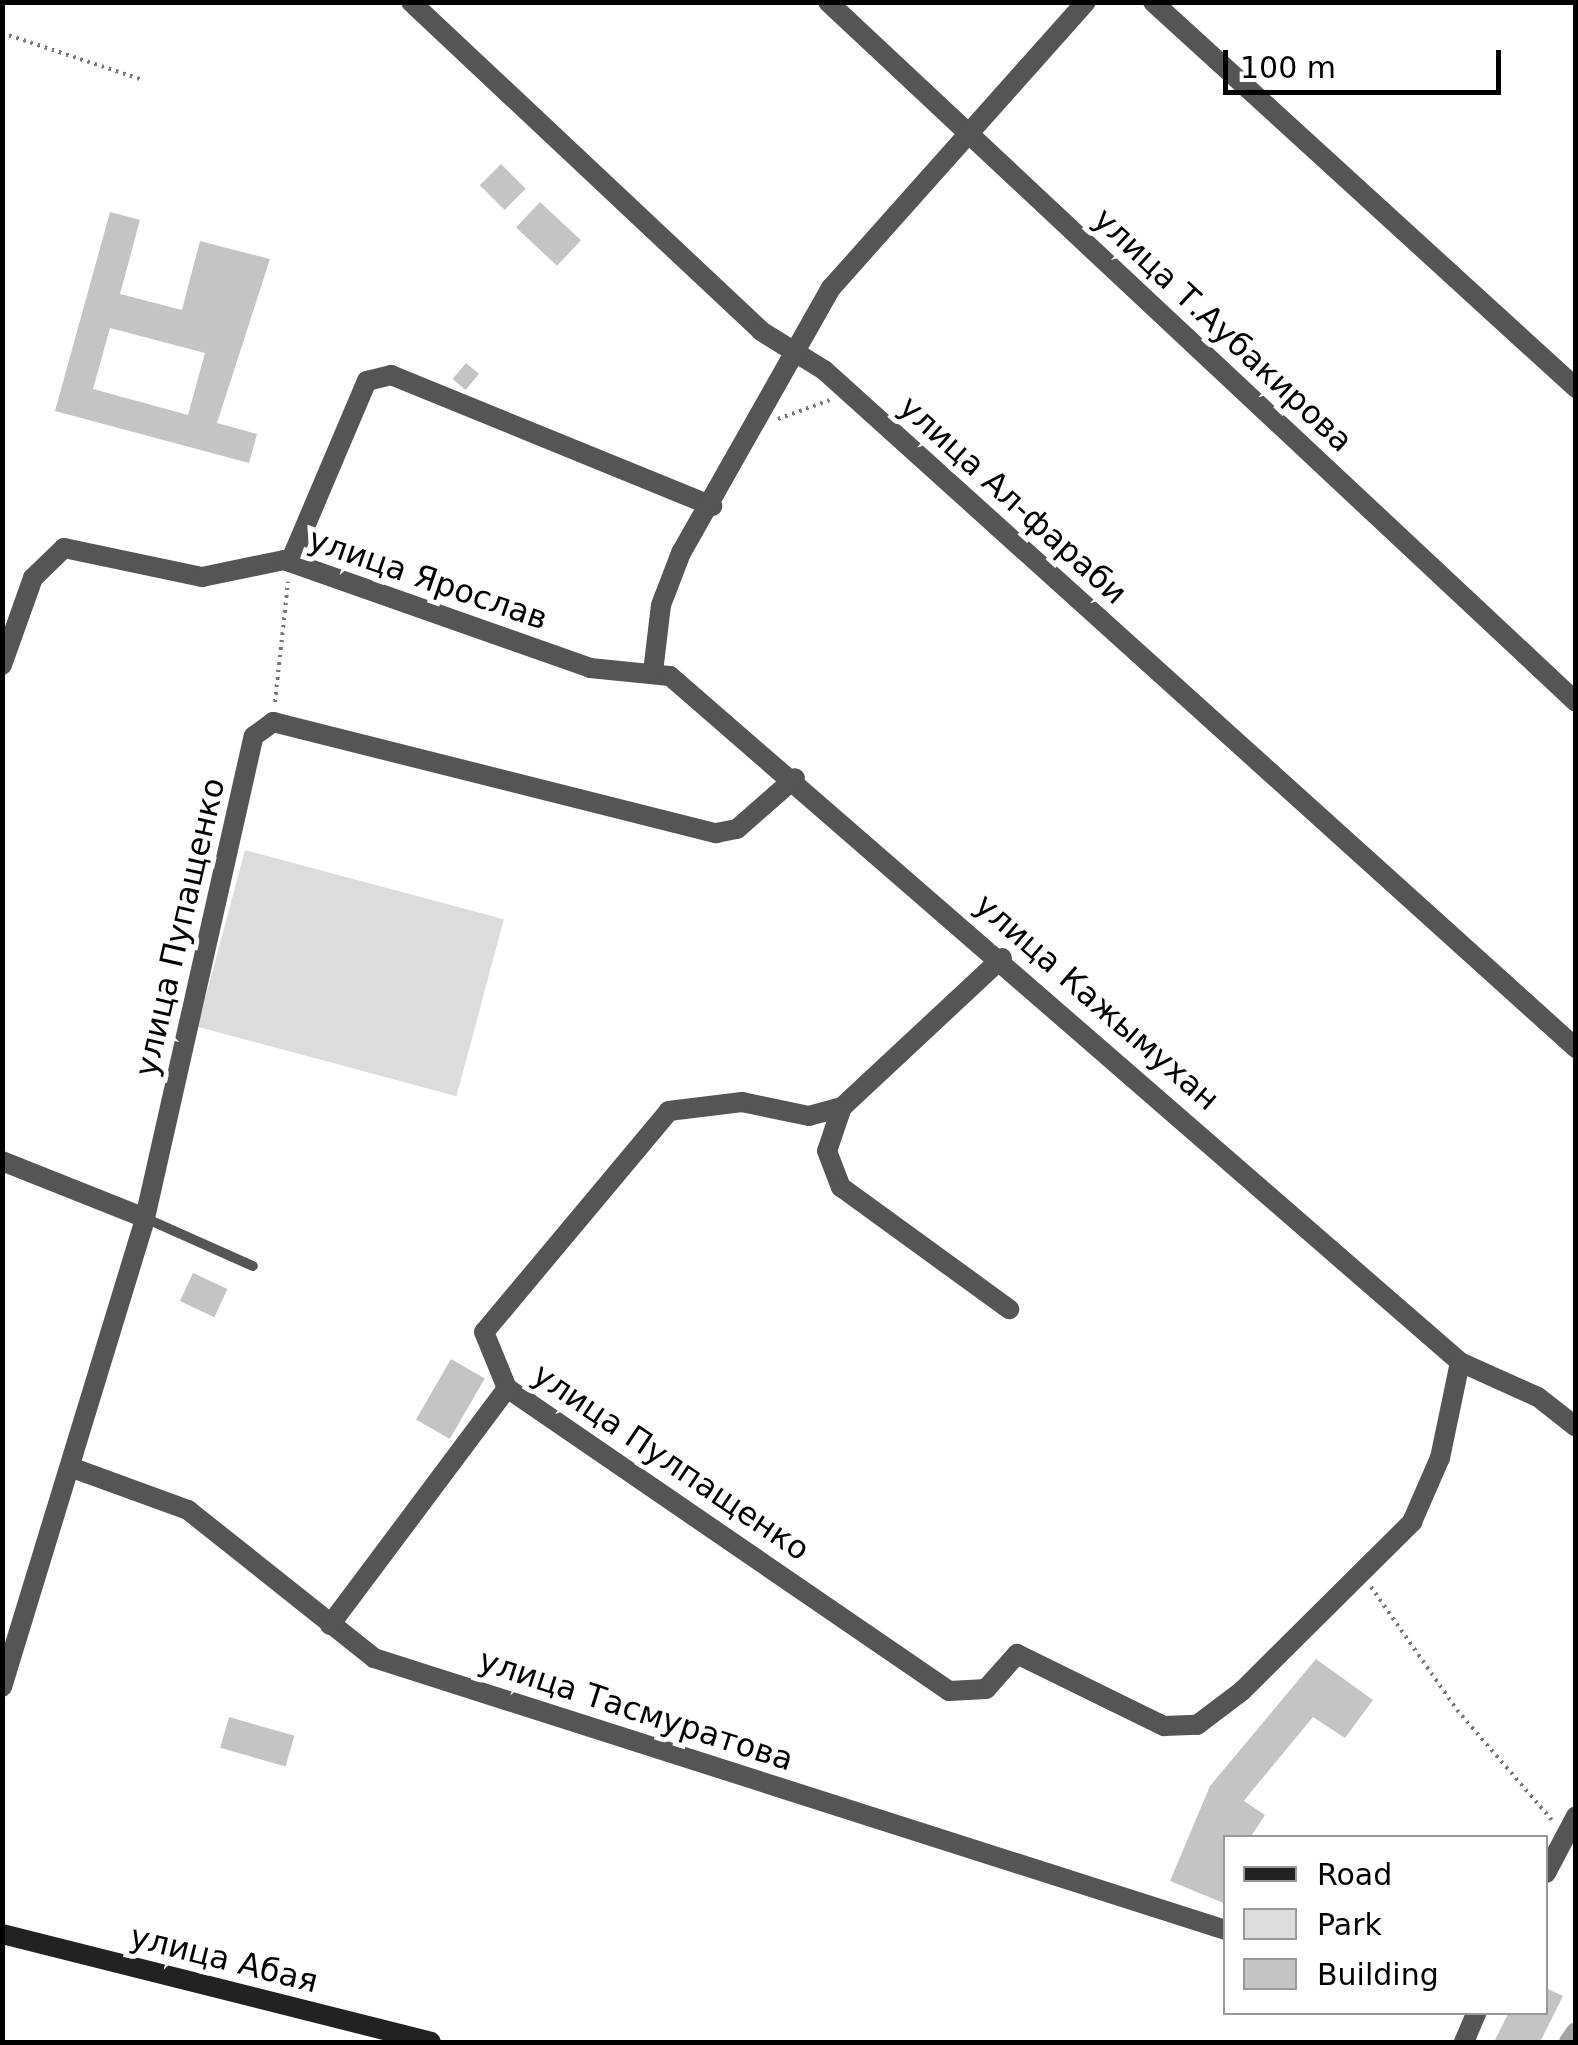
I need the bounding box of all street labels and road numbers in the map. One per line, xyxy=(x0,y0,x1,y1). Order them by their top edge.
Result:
street label: улица Т.Аубакирова xyxy=(1086,200,1360,460)
street label: улица Ал-фараби xyxy=(891,388,1135,612)
street label: улица Ярослав xyxy=(303,520,553,638)
street label: улица Пупащенко xyxy=(127,774,233,1080)
street label: улица Кажымухан xyxy=(967,886,1227,1118)
street label: улица Пулпащенко xyxy=(525,1355,817,1569)
street label: улица Тасмуратова xyxy=(474,1641,798,1779)
street label: улица Абая xyxy=(126,1917,322,2001)

